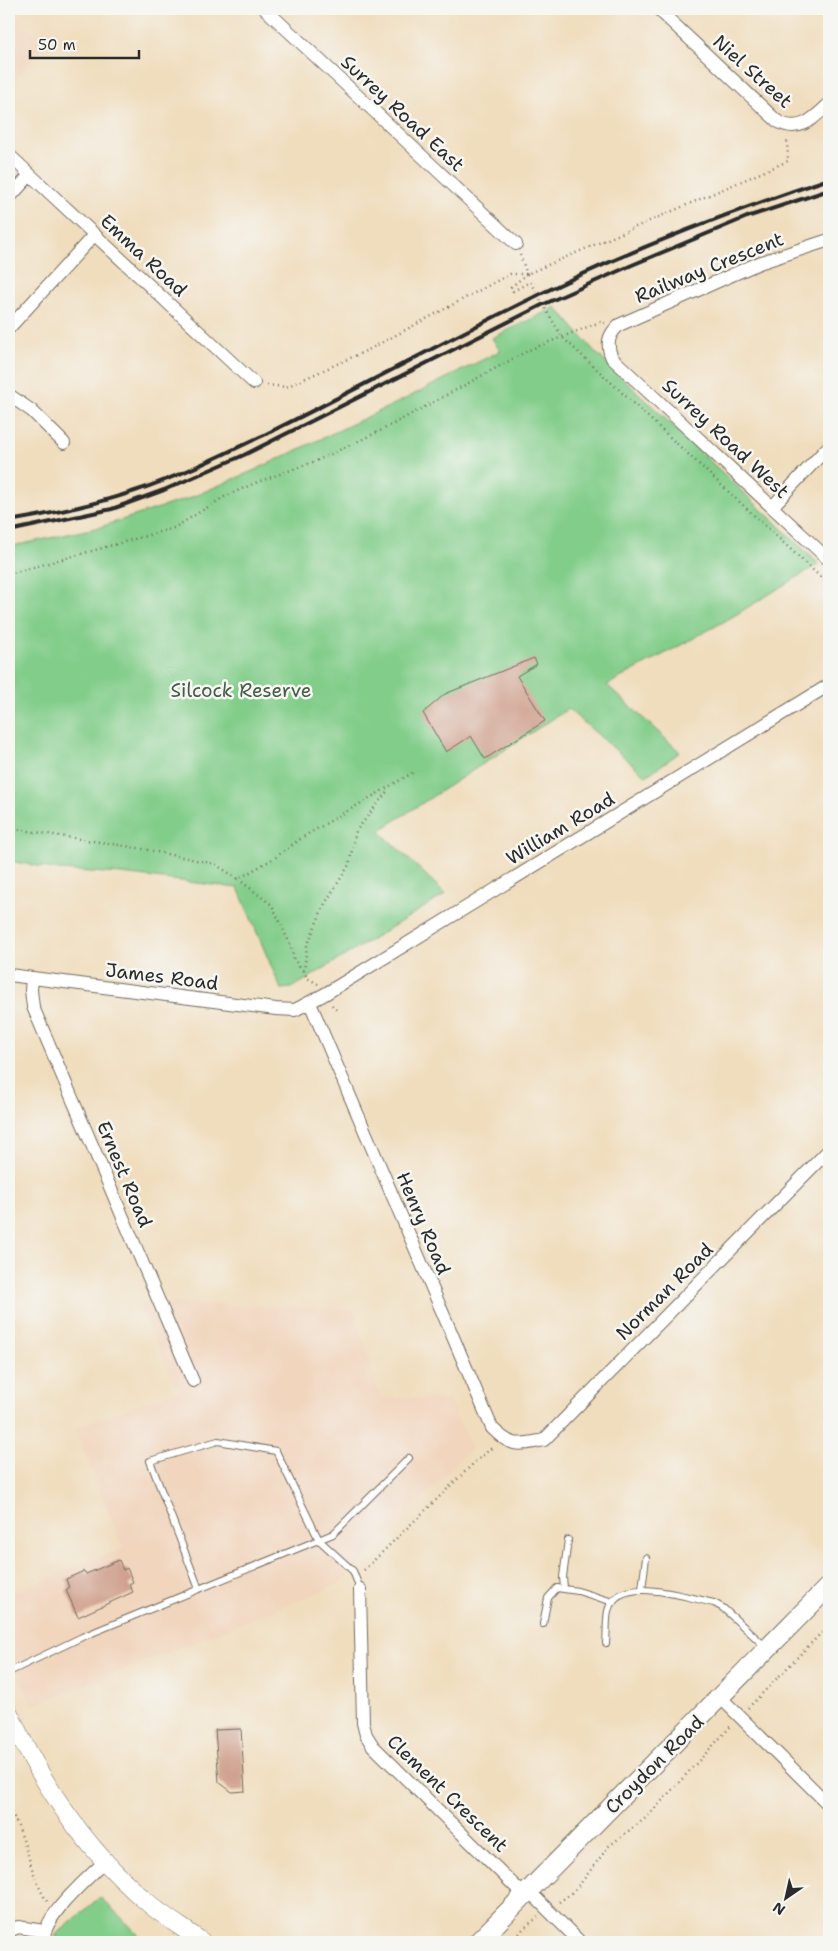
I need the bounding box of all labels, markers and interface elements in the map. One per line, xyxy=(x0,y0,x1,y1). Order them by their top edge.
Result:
scale bar xyxy=(30,28,139,60)
street label: Niel Street xyxy=(708,29,798,114)
text: 50 m xyxy=(38,35,76,55)
street label: Surrey Road East xyxy=(336,50,470,177)
street label: Emma Road xyxy=(95,209,192,302)
street label: Railway Crescent xyxy=(631,226,787,309)
street label: Surrey Road West xyxy=(657,373,794,504)
park label: Silcock Reserve xyxy=(171,678,311,703)
street label: William Road xyxy=(501,786,619,871)
street label: James Road xyxy=(104,957,220,996)
street label: Ernest Road xyxy=(91,1117,158,1231)
street label: Henry Road xyxy=(391,1168,456,1278)
street label: Norman Road xyxy=(610,1237,718,1345)
street label: Croydon Road xyxy=(599,1709,709,1819)
street label: Clement Crescent xyxy=(382,1729,513,1858)
north arrow xyxy=(760,1874,810,1924)
text: N xyxy=(769,1898,788,1919)

